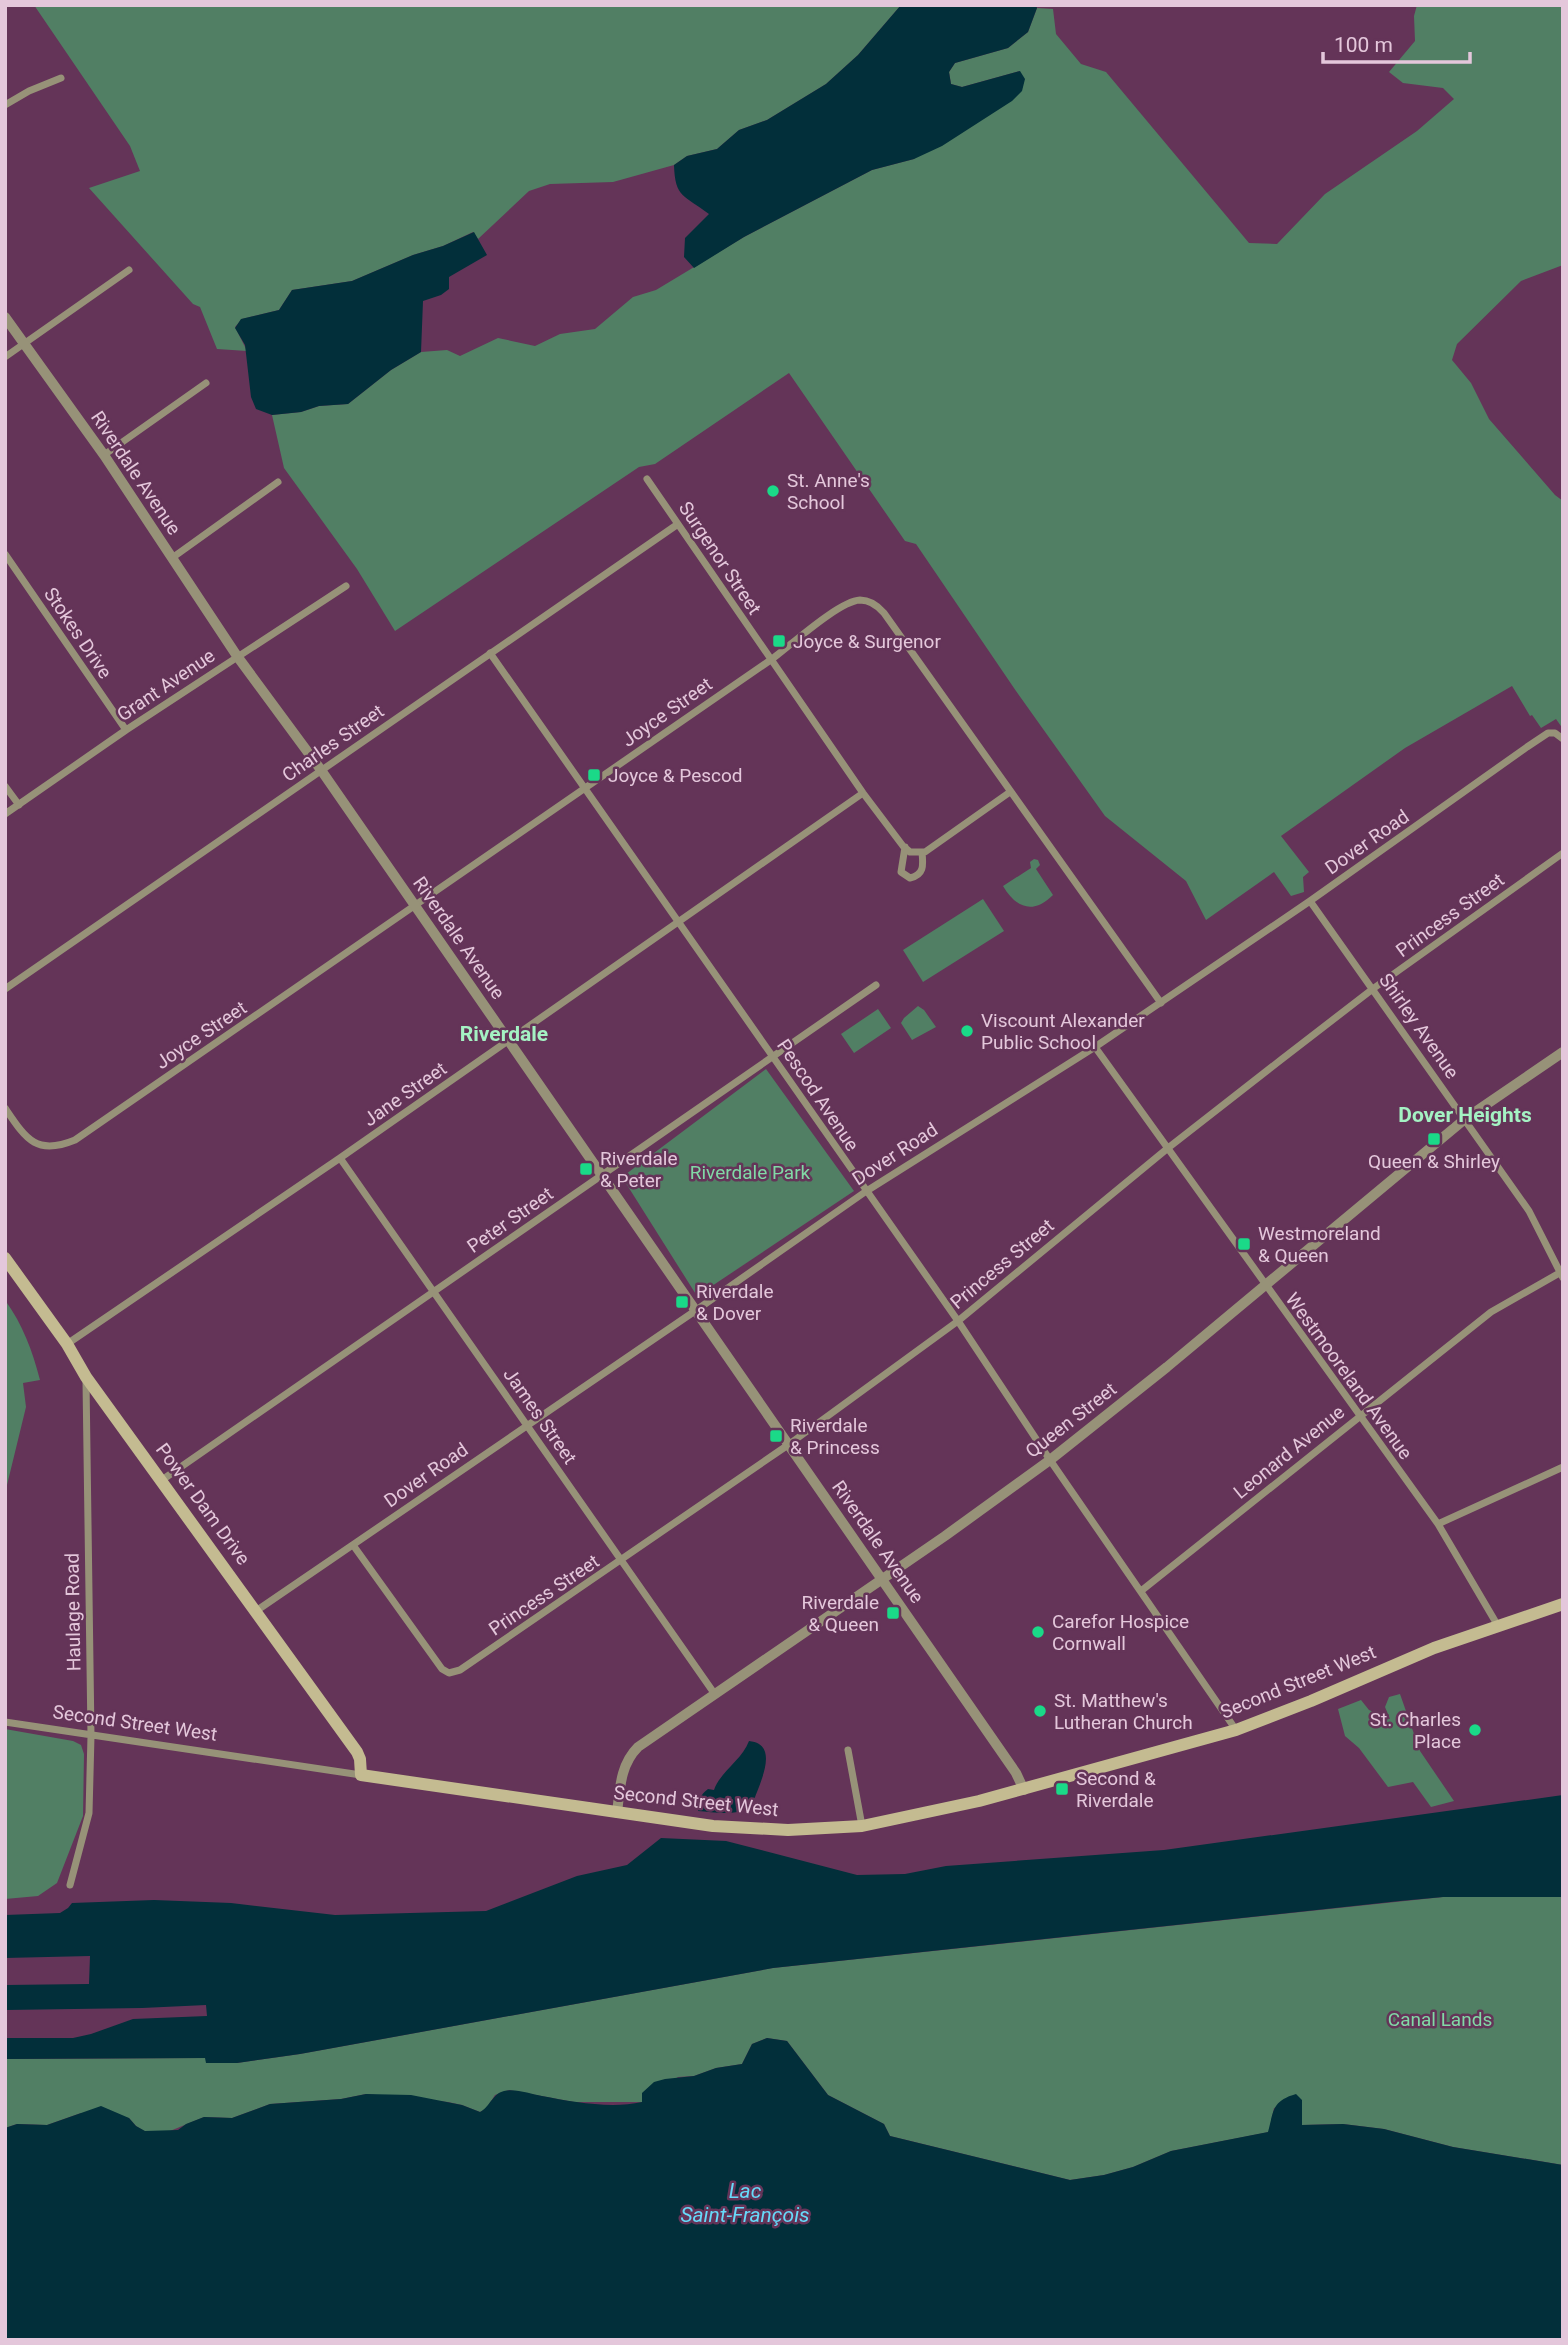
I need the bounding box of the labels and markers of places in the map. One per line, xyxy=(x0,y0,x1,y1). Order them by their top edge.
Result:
place label: St. Anne's School xyxy=(787,469,870,514)
marker: St. Anne's School xyxy=(765,483,781,499)
place label: Joyce & Surgenor xyxy=(793,630,941,653)
marker: Joyce & Surgenor xyxy=(771,633,787,649)
place label: Joyce & Pescod xyxy=(608,764,743,787)
marker: Joyce & Pescod xyxy=(586,767,602,783)
place label: Viscount Alexander Public School xyxy=(981,1009,1145,1054)
marker: Viscount Alexander Public School xyxy=(959,1023,975,1039)
marker: Queen & Shirley xyxy=(1426,1131,1442,1147)
place label: Riverdale & Peter xyxy=(600,1147,678,1192)
place label: Queen & Shirley xyxy=(1368,1150,1500,1173)
marker: Riverdale & Peter xyxy=(578,1161,594,1177)
place label: Westmoreland & Queen xyxy=(1258,1222,1381,1267)
marker: Westmoreland & Queen xyxy=(1236,1236,1252,1252)
place label: Riverdale & Dover xyxy=(696,1280,774,1325)
marker: Riverdale & Dover xyxy=(674,1294,690,1310)
place label: Riverdale & Princess xyxy=(790,1414,880,1459)
marker: Riverdale & Princess xyxy=(768,1428,784,1444)
place label: Riverdale & Queen xyxy=(802,1591,879,1636)
marker: Riverdale & Queen xyxy=(885,1605,901,1621)
place label: Carefor Hospice Cornwall xyxy=(1052,1610,1189,1655)
marker: Carefor Hospice Cornwall xyxy=(1030,1624,1046,1640)
place label: St. Matthew's Lutheran Church xyxy=(1054,1689,1193,1734)
marker: St. Matthew's Lutheran Church xyxy=(1032,1703,1048,1719)
place label: St. Charles Place xyxy=(1370,1708,1461,1753)
marker: St. Charles Place xyxy=(1467,1722,1483,1738)
place label: Second & Riverdale xyxy=(1076,1767,1156,1812)
marker: Second & Riverdale xyxy=(1054,1781,1070,1797)

